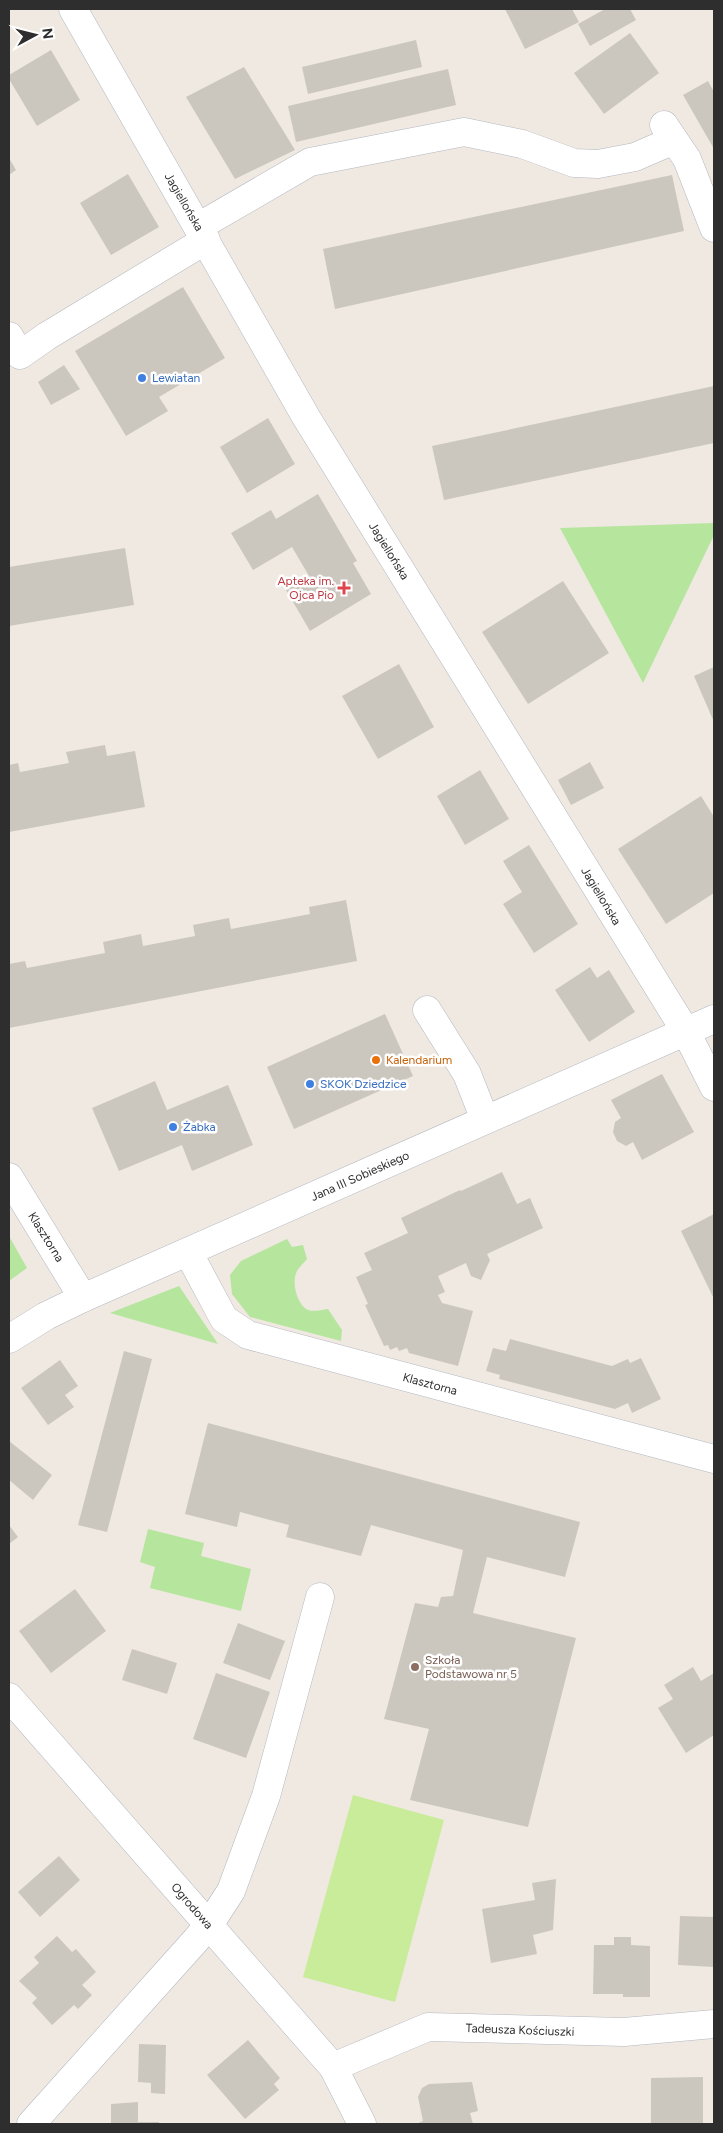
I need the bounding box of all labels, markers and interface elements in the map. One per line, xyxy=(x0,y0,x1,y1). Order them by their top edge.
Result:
north arrow xyxy=(10,10,60,60)
text: N xyxy=(38,27,57,40)
street label: Jagiellońska xyxy=(162,170,206,234)
place label: Lewiatan xyxy=(152,371,201,385)
marker: Lewiatan xyxy=(136,372,148,384)
street label: Jagiellońska xyxy=(366,520,412,582)
place label: Apteka im. Ojca Pio xyxy=(277,574,334,602)
marker: Apteka im. Ojca Pio xyxy=(338,582,350,594)
street label: Jagiellońska xyxy=(578,865,624,927)
place label: Kalendarium xyxy=(386,1053,452,1067)
marker: Kalendarium xyxy=(370,1054,382,1066)
place label: SKOK Dziedzice xyxy=(320,1077,407,1091)
marker: SKOK Dziedzice xyxy=(304,1078,316,1090)
place label: Żabka xyxy=(183,1120,216,1134)
marker: Żabka xyxy=(167,1121,179,1133)
street label: Jana III Sobieskiego xyxy=(309,1148,411,1204)
street label: Klasztorna xyxy=(25,1210,67,1264)
street label: Klasztorna xyxy=(401,1370,459,1398)
place label: Szkoła Podstawowa nr 5 xyxy=(425,1653,517,1681)
marker: Szkoła Podstawowa nr 5 xyxy=(409,1661,421,1673)
street label: Ogrodowa xyxy=(168,1880,216,1932)
street label: Tadeusza Kościuszki xyxy=(465,2021,575,2039)

